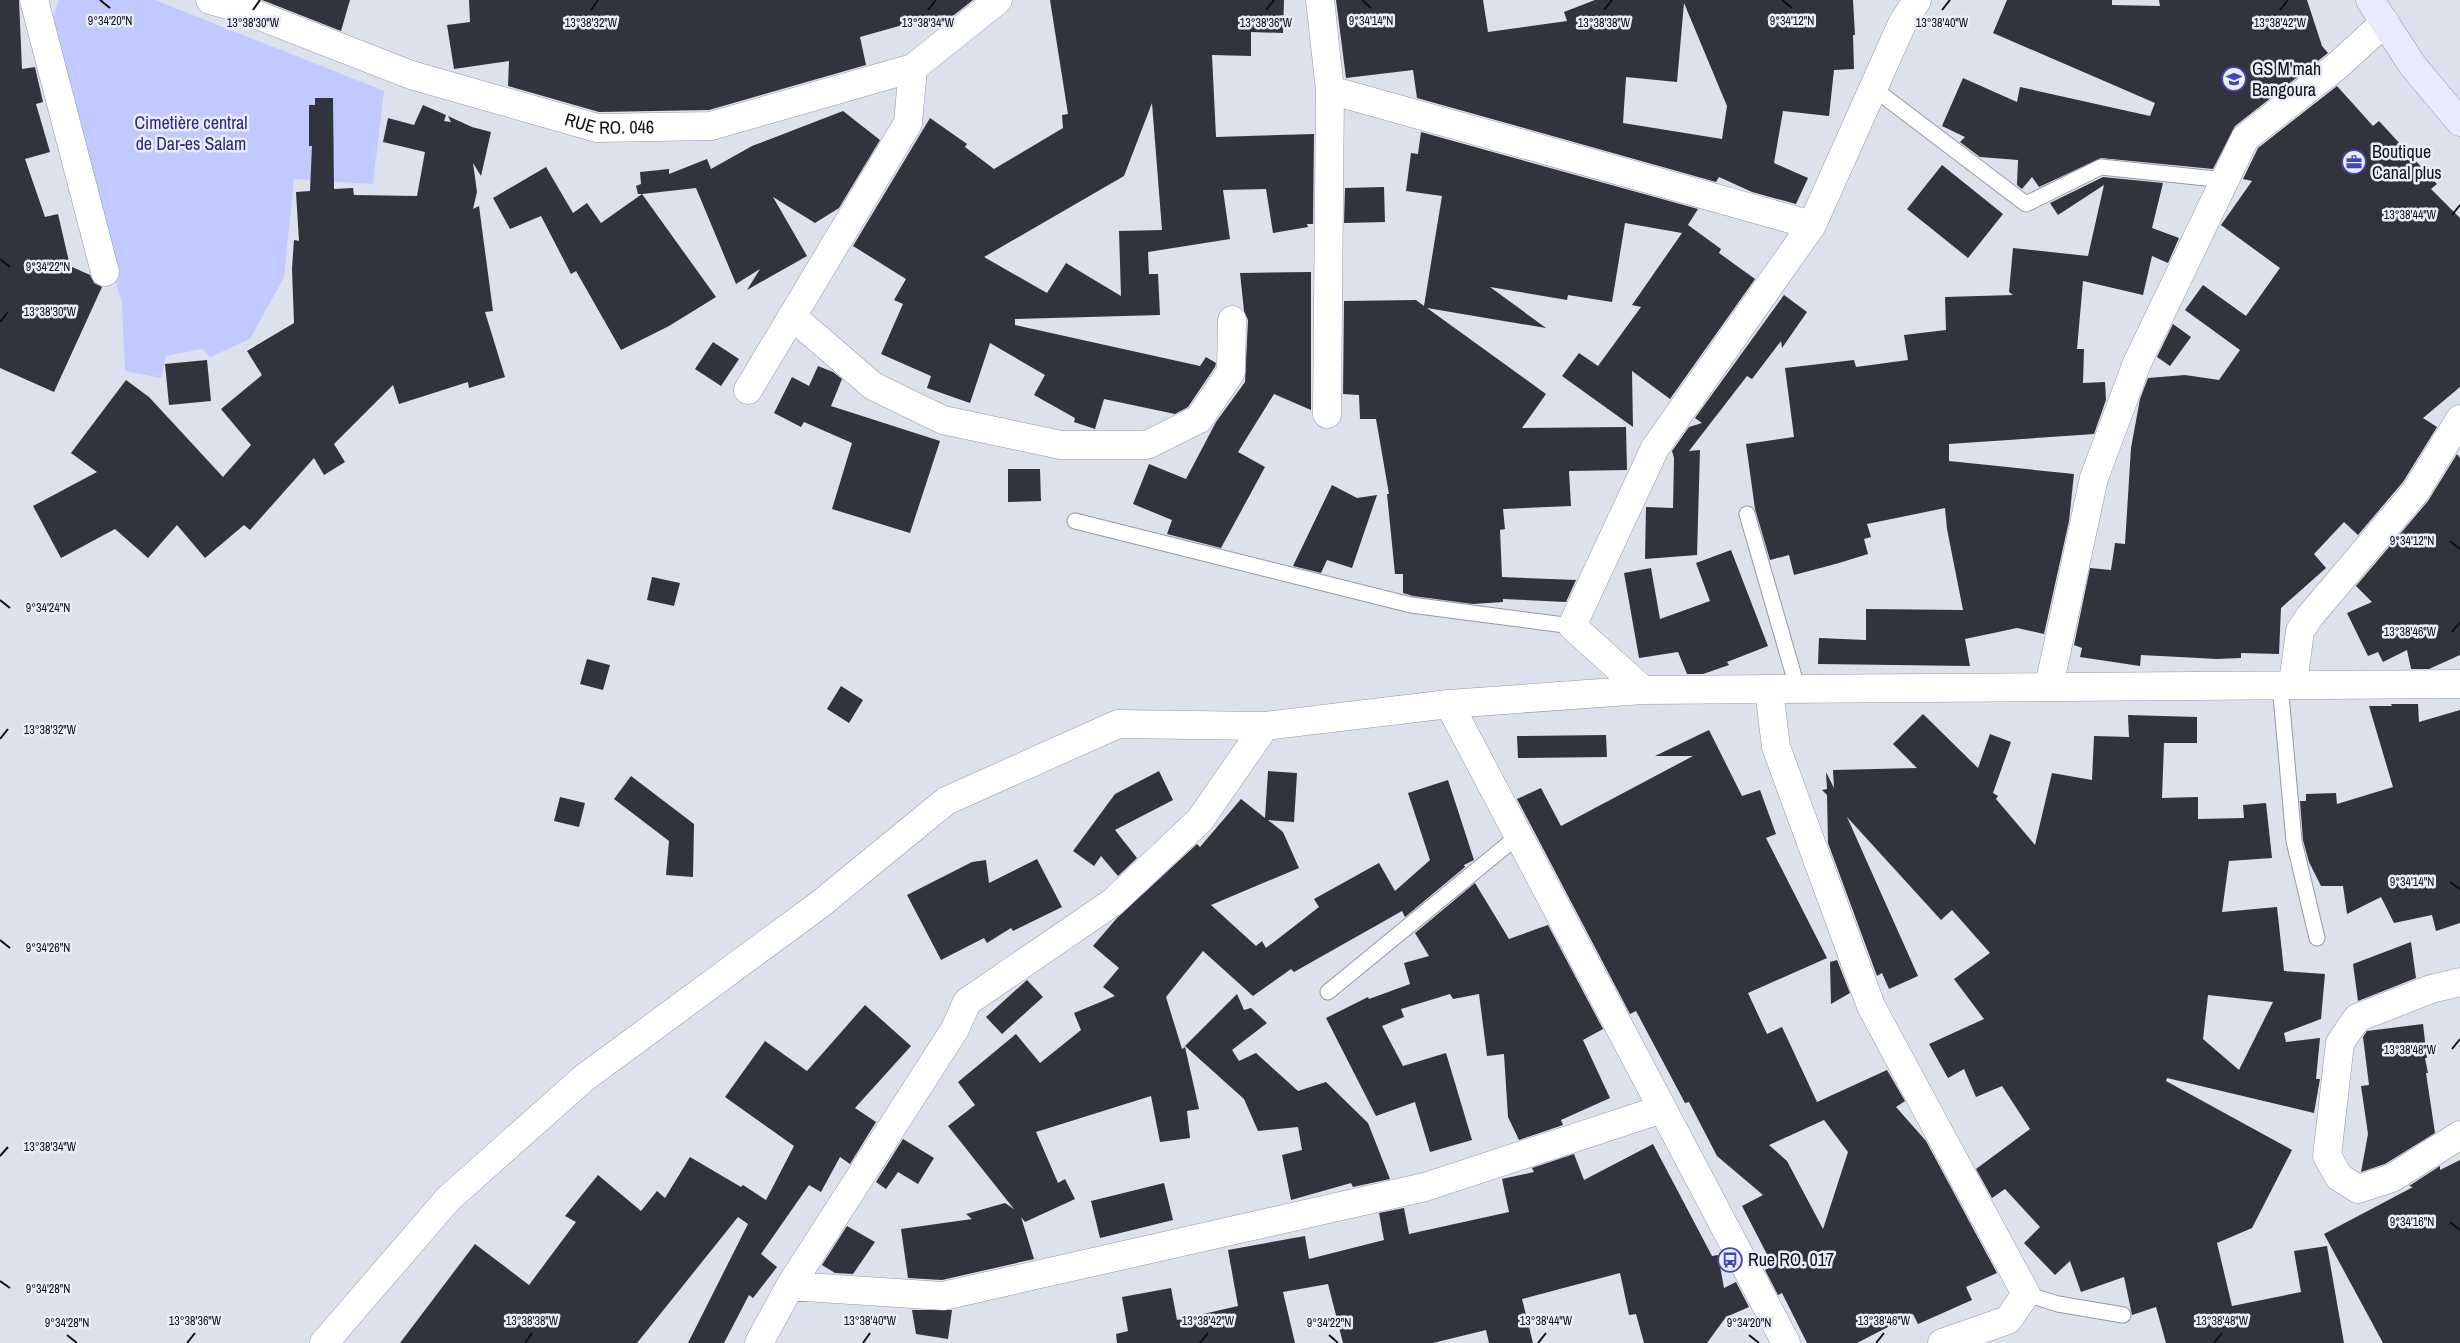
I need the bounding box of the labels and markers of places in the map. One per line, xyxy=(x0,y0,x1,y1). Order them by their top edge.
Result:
place label: GS M'mah Bangoura xyxy=(2252,56,2321,102)
school or university icon: GS M'mah Bangoura xyxy=(2221,66,2247,92)
place label: Boutique Canal plus xyxy=(2372,139,2442,185)
office icon: Boutique Canal plus xyxy=(2341,149,2367,175)
bus stop icon: Rue RO. 017 xyxy=(1717,1247,1743,1273)
place label: Rue RO. 017 xyxy=(1748,1247,1834,1272)

